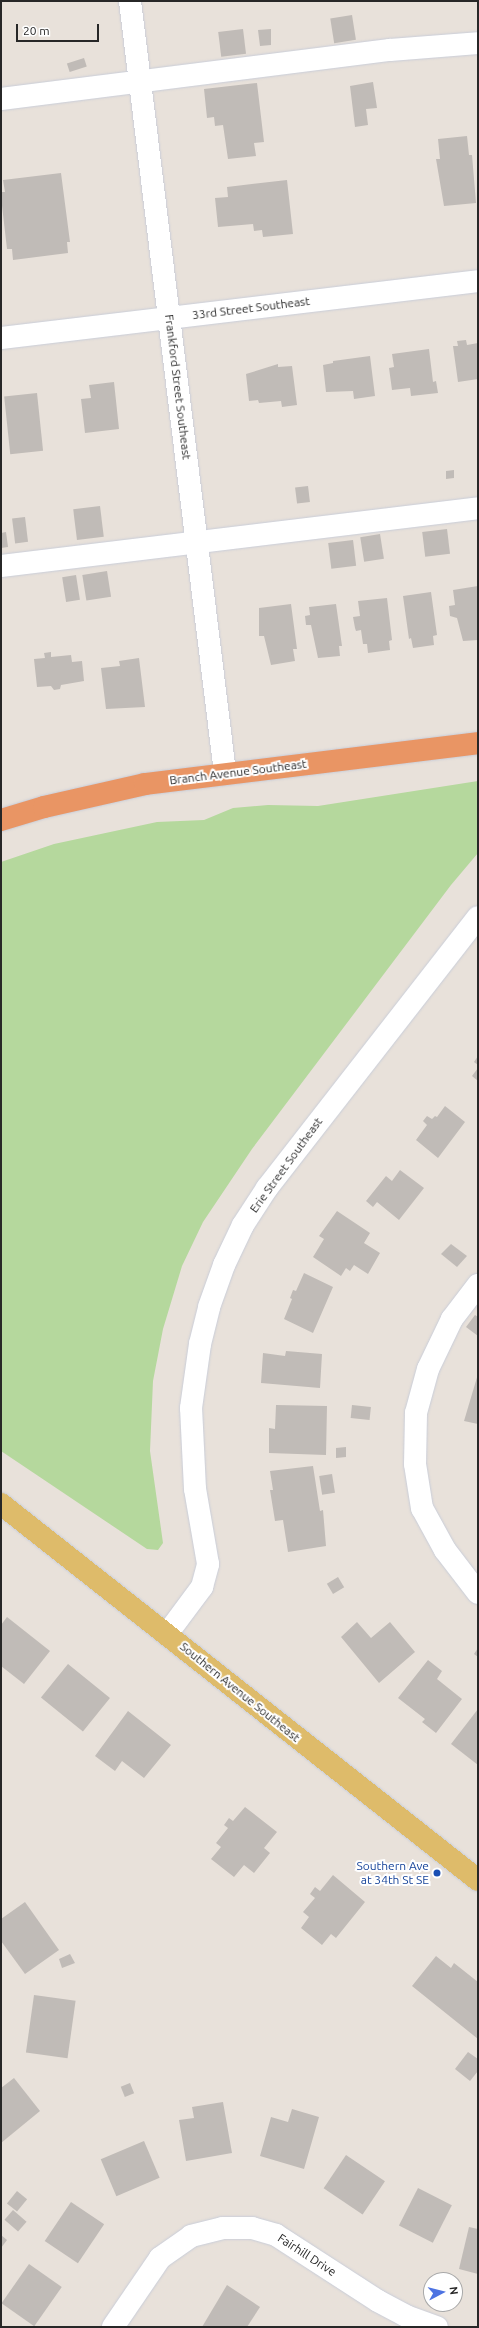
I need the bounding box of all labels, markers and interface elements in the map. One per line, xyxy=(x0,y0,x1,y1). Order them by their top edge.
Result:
scale bar xyxy=(18,16,101,42)
text: 20 m xyxy=(23,24,50,37)
street label: 33rd Street Southeast xyxy=(191,294,311,322)
street label: Frankford Street Southeast xyxy=(162,314,194,460)
street label: Branch Avenue Southeast xyxy=(169,756,307,788)
street label: Erie Street Southeast xyxy=(247,1115,325,1215)
street label: Southern Avenue Southeast xyxy=(177,1639,303,1745)
place label: Southern Ave at 34th St SE xyxy=(356,1859,429,1887)
marker: Southern Ave at 34th St SE xyxy=(432,1868,442,1878)
street label: Fairhill Drive xyxy=(275,2231,339,2279)
north arrow xyxy=(423,2272,463,2312)
text: N xyxy=(447,2286,460,2295)

